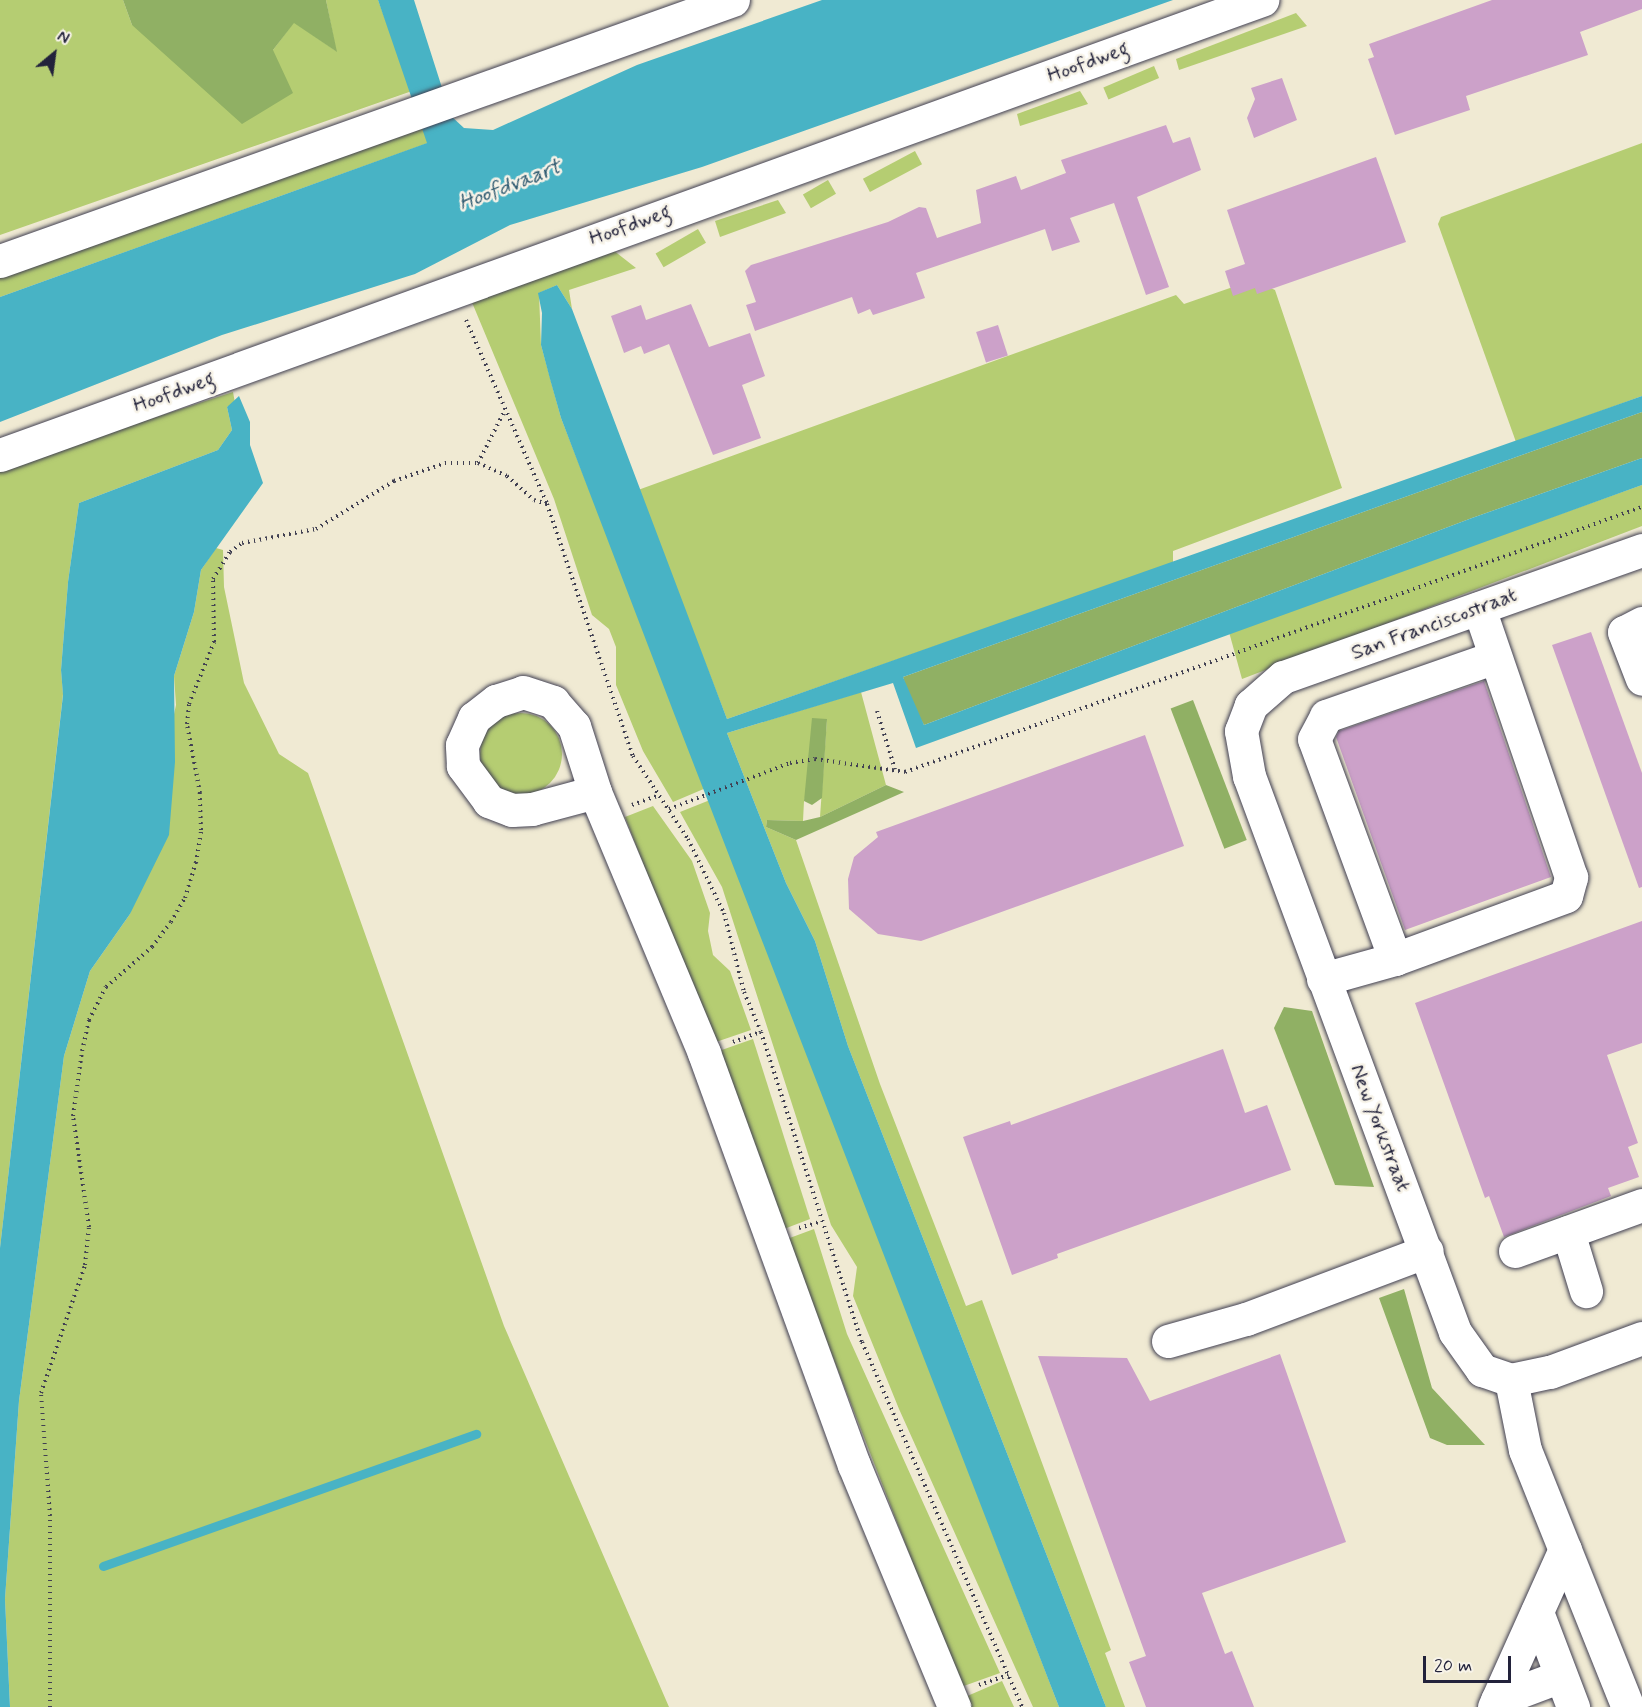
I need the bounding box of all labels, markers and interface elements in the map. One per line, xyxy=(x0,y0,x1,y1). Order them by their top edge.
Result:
north arrow xyxy=(24,24,84,84)
text: N xyxy=(53,26,73,50)
street label: Hoofdweg xyxy=(1044,36,1132,88)
water label: Hoofdvaart xyxy=(455,154,565,218)
street label: Hoofdweg xyxy=(586,199,674,251)
street label: Hoofdweg xyxy=(130,366,218,418)
street label: San Franciscostraat xyxy=(1347,582,1521,666)
street label: New Yorkstraat xyxy=(1344,1060,1416,1196)
scale bar xyxy=(1426,1644,1514,1682)
text: 20 m xyxy=(1434,1654,1472,1678)

